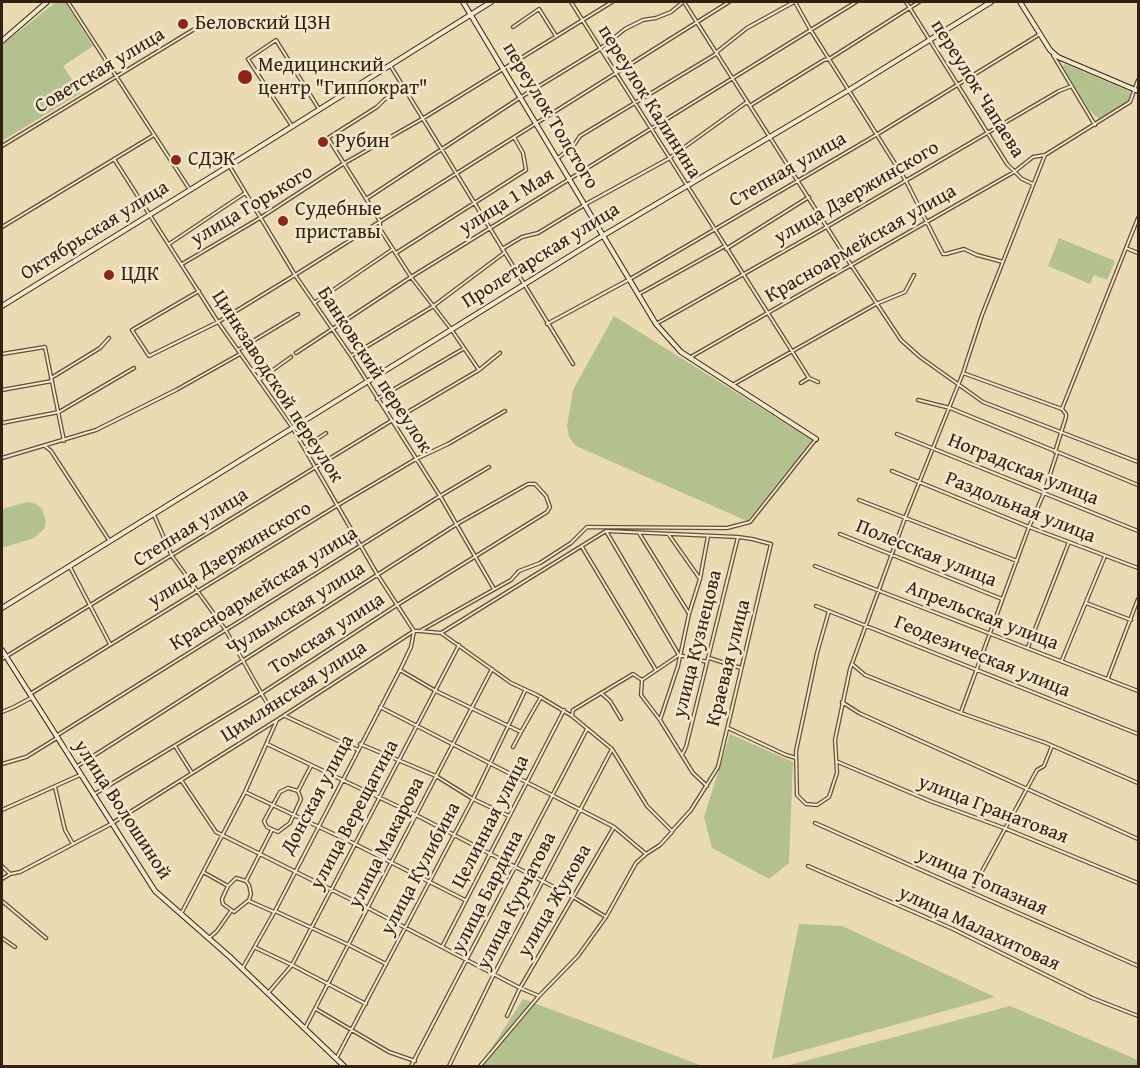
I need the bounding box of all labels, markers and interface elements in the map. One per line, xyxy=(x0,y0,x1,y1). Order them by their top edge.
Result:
place label: Беловский ЦЗН xyxy=(195,12,331,36)
street label: переулок Чапаева xyxy=(925,16,1029,162)
marker: Беловский ЦЗН xyxy=(176,17,190,31)
street label: переулок Калинина xyxy=(592,21,706,183)
street label: Советская улица xyxy=(31,23,169,119)
street label: переулок Толстого xyxy=(497,38,603,194)
place label: Медицинский центр "Гиппократ" xyxy=(258,54,428,101)
marker: Медицинский центр "Гиппократ" xyxy=(236,68,254,86)
street label: Степная улица xyxy=(725,127,851,213)
place label: Рубин xyxy=(335,130,390,154)
marker: Рубин xyxy=(316,135,330,149)
street label: улица Дзержинского xyxy=(770,136,944,250)
place label: СДЭК xyxy=(188,148,235,172)
marker: СДЭК xyxy=(169,153,183,167)
street label: улица Горького xyxy=(187,160,317,252)
street label: улица 1 Мая xyxy=(455,163,559,241)
street label: Октябрьская улица xyxy=(16,176,174,286)
street label: Красноармейская улица xyxy=(761,179,961,309)
place label: Судебные приставы xyxy=(295,198,382,245)
street label: Пролетарская улица xyxy=(458,198,624,314)
marker: Судебные приставы xyxy=(276,214,290,228)
place label: ЦДК xyxy=(121,263,159,287)
marker: ЦДК xyxy=(102,268,116,282)
street label: Банковский переулок xyxy=(311,282,437,458)
street label: Цинкзаводской переулок xyxy=(206,286,348,488)
street label: Ноградская улица xyxy=(944,429,1102,511)
street label: Раздольная улица xyxy=(941,467,1099,549)
street label: Степная улица xyxy=(129,483,253,573)
street label: улица Дзержинского xyxy=(144,497,316,613)
street label: Полесская улица xyxy=(852,515,1000,593)
street label: Красноармейская улица xyxy=(166,521,362,657)
street label: Чулымская улица xyxy=(222,557,370,661)
street label: улица Кузнецова xyxy=(668,568,728,720)
street label: Апрельская улица xyxy=(902,576,1062,656)
street label: Томская улица xyxy=(265,588,389,680)
street label: Краевая улица xyxy=(702,597,756,729)
street label: Геодезическая улица xyxy=(891,611,1073,703)
street label: Цимлянская улица xyxy=(217,636,371,748)
street label: Донская улица xyxy=(276,731,360,859)
street label: улица Волошиной xyxy=(68,736,176,884)
street label: улица Верещагина xyxy=(306,736,404,894)
street label: Целинная улица xyxy=(447,751,535,893)
street label: улица Гранатовая xyxy=(915,770,1071,850)
street label: улица Макарова xyxy=(344,773,430,913)
street label: улица Кулибина xyxy=(376,798,466,940)
street label: улица Бардина xyxy=(447,827,529,957)
street label: улица Курчатова xyxy=(472,828,562,974)
street label: улица Жукова xyxy=(513,840,597,962)
street label: улица Топазная xyxy=(913,842,1051,922)
street label: улица Малахитовая xyxy=(894,881,1064,977)

